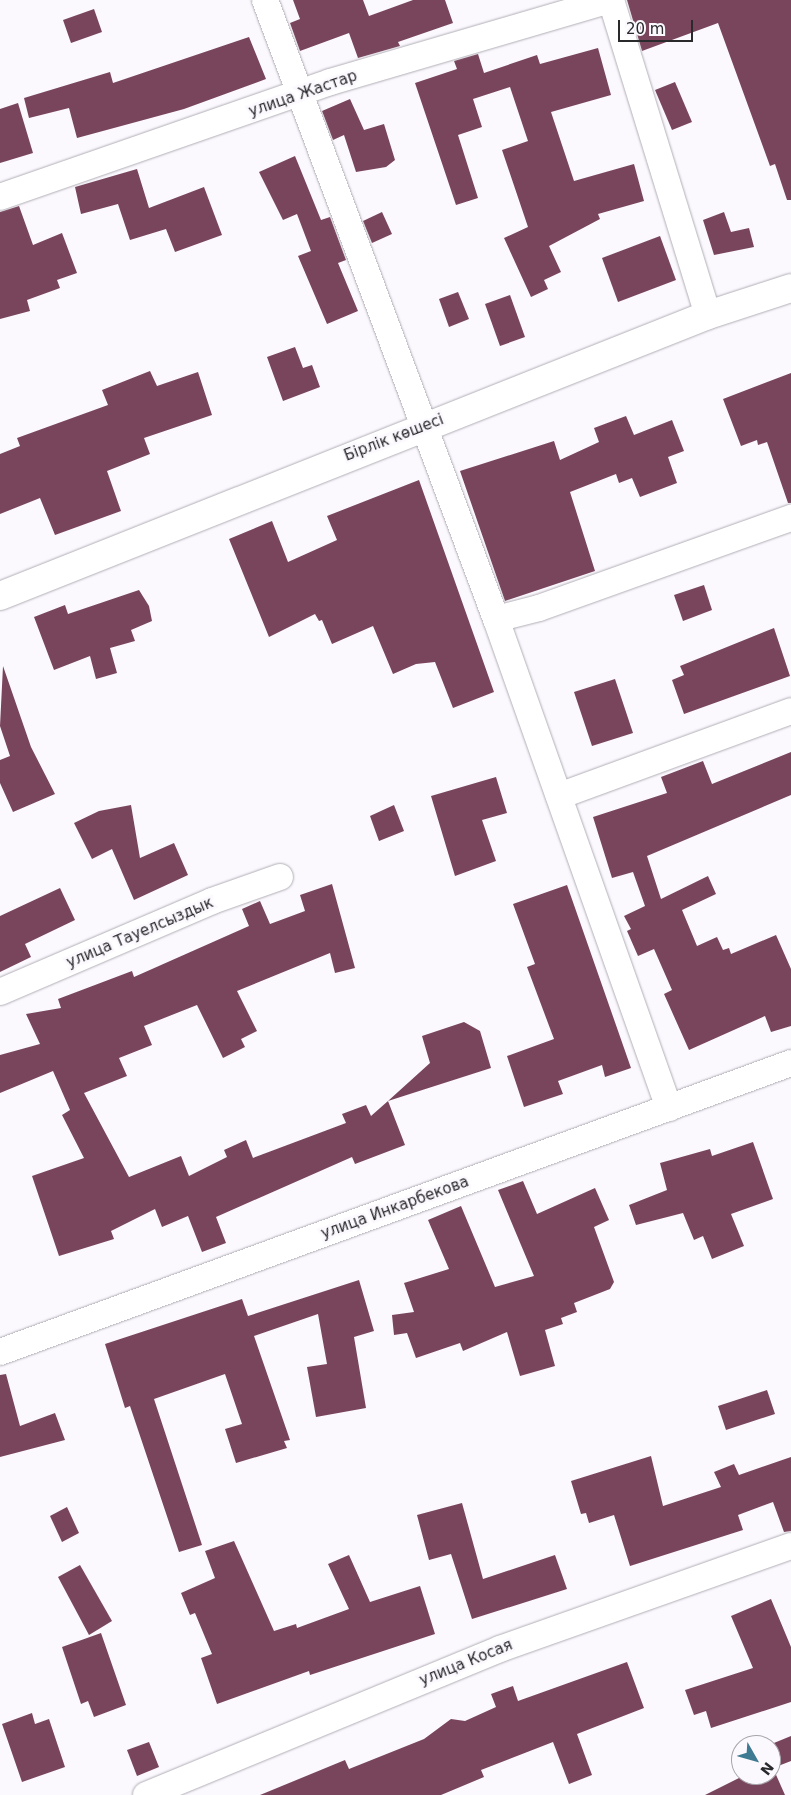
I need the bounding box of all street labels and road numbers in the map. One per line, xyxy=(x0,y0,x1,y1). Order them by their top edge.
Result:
street label: улица Жастар xyxy=(246,67,360,121)
street label: Бірлік көшесі xyxy=(342,411,446,465)
street label: улица Тауелсыздык xyxy=(64,894,216,972)
street label: улица Инкарбекова xyxy=(319,1173,471,1243)
street label: улица Косая xyxy=(417,1636,515,1690)

